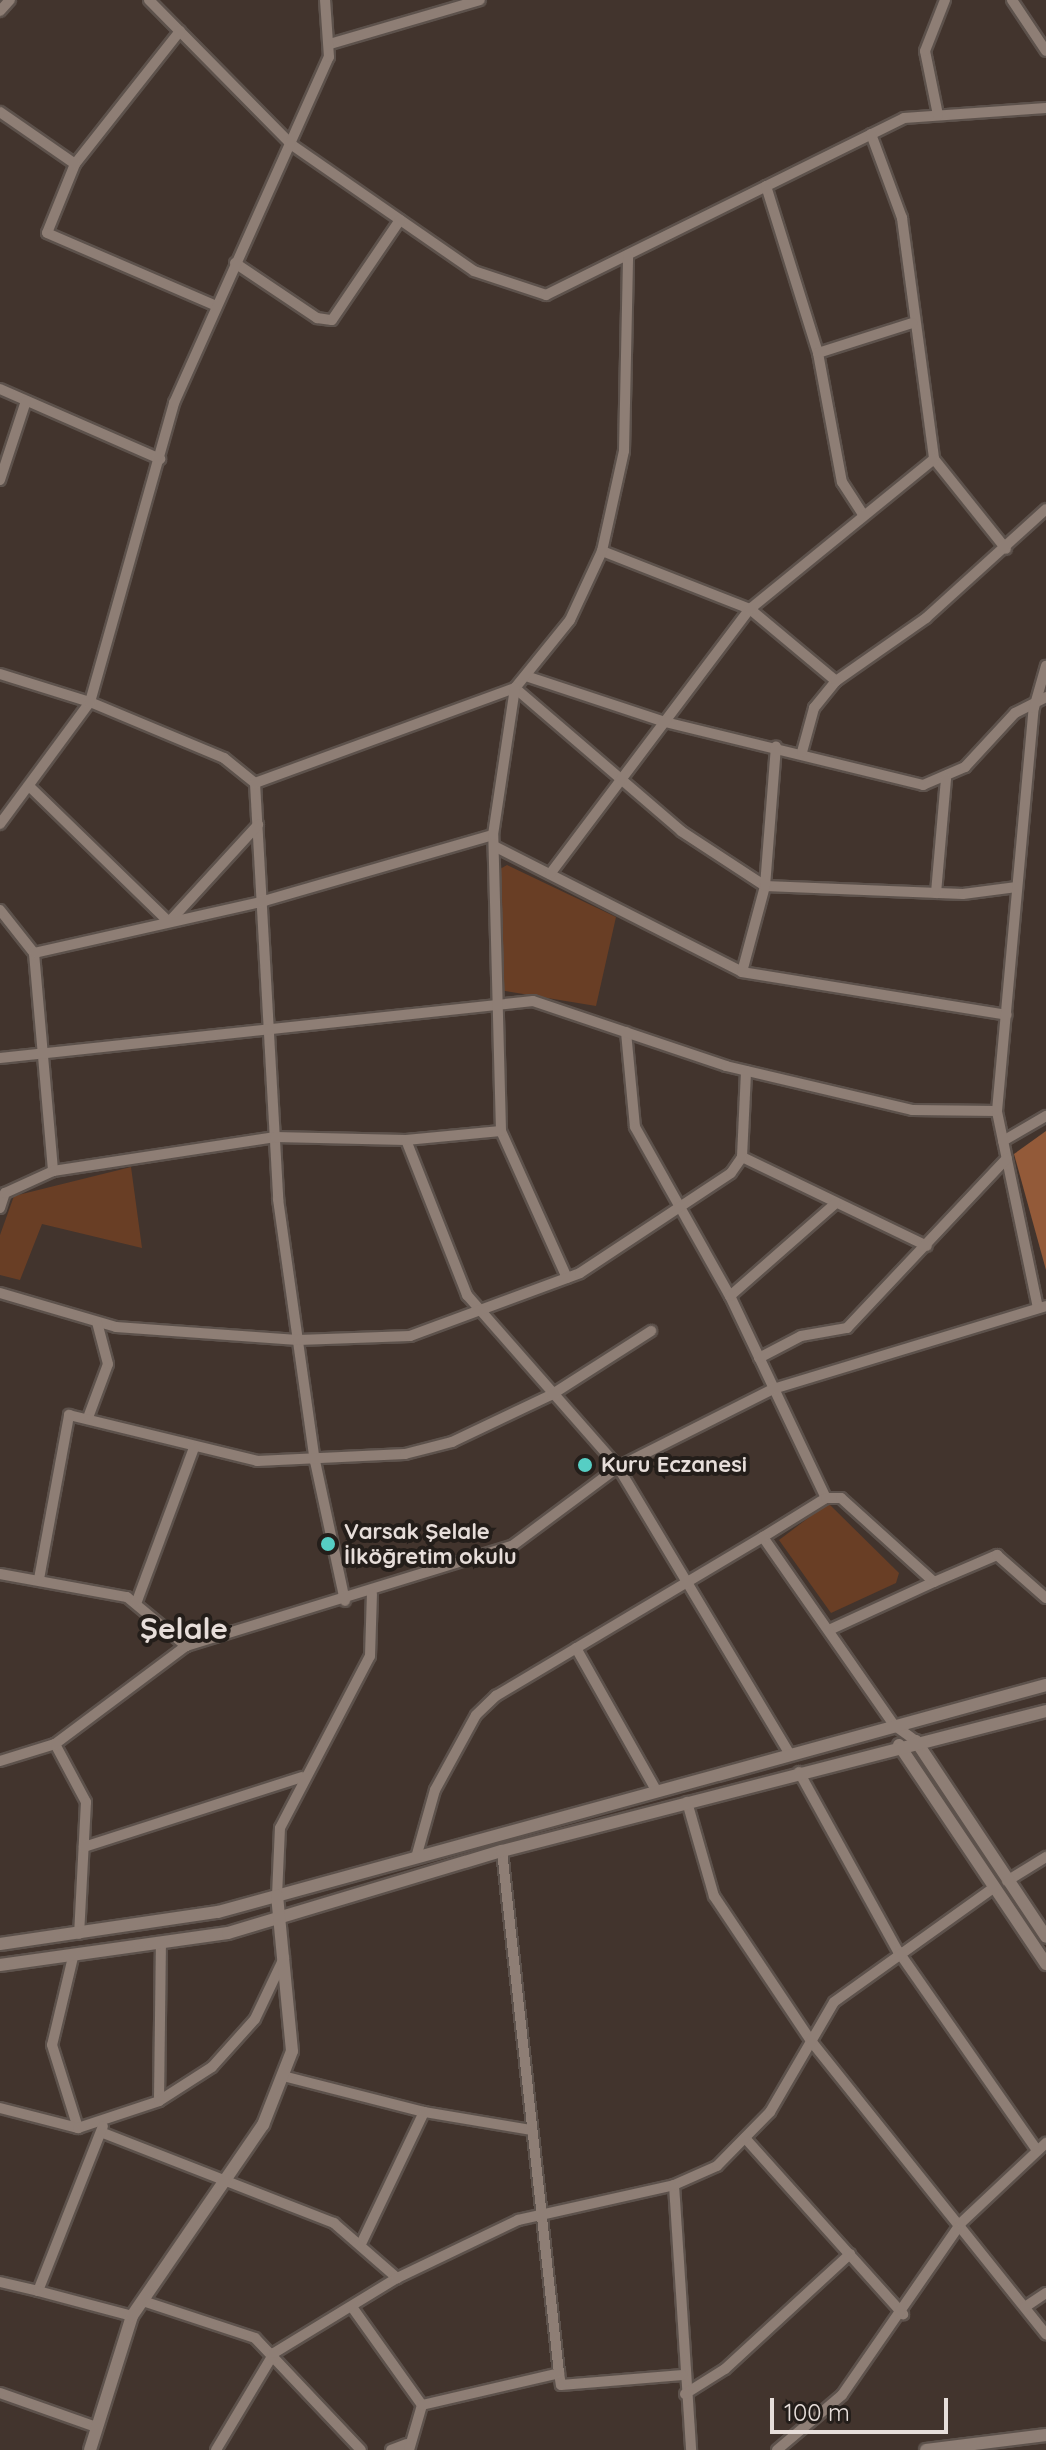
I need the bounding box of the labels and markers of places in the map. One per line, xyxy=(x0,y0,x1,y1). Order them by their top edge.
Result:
place label: Kuru Eczanesi xyxy=(601,1452,747,1478)
marker: Kuru Eczanesi xyxy=(576,1456,594,1474)
place label: Varsak Şelale İlköğretim okulu xyxy=(344,1518,517,1570)
marker: Varsak Şelale İlköğretim okulu xyxy=(319,1535,337,1553)

